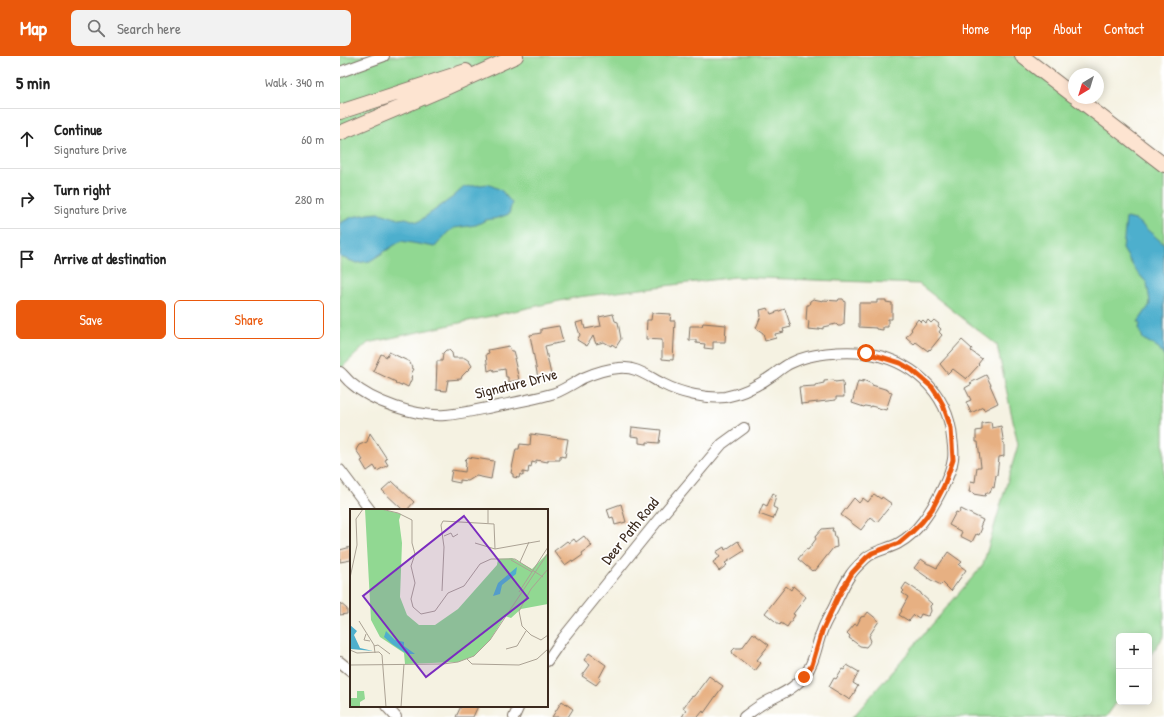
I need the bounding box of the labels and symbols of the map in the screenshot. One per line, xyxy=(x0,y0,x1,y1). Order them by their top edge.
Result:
north arrow xyxy=(1068,68,1104,104)
route start xyxy=(857,344,875,362)
street label: Signature Drive xyxy=(473,363,559,404)
street label: Deer Path Road xyxy=(596,493,663,569)
inset map xyxy=(350,509,548,707)
route end xyxy=(795,668,813,686)

